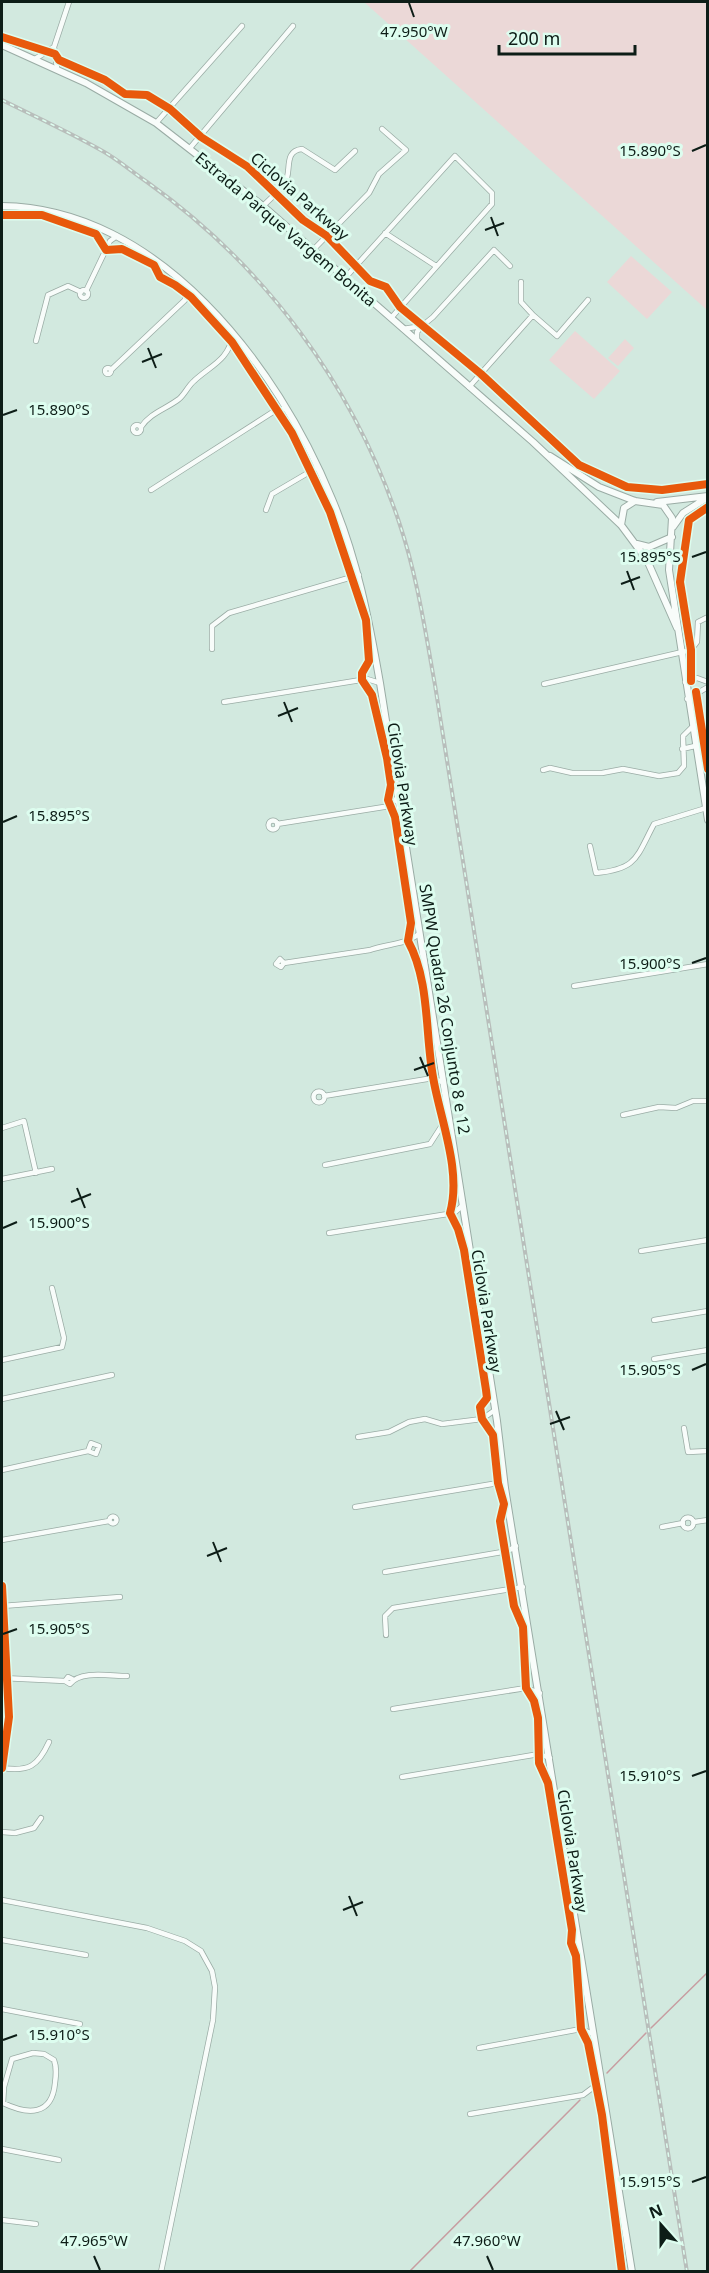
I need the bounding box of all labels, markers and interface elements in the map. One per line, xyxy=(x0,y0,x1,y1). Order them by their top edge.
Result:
scale bar xyxy=(499,18,636,56)
text: 47.950°W xyxy=(380,21,448,41)
text: 200 m xyxy=(508,26,560,50)
text: 15.890°S xyxy=(619,140,681,160)
street label: Estrada Parque Vargem Bonita xyxy=(191,147,381,311)
street label: Ciclovia Parkway xyxy=(246,147,355,246)
text: 15.890°S xyxy=(28,399,90,419)
text: 15.895°S xyxy=(619,546,681,566)
street label: Ciclovia Parkway xyxy=(382,721,424,848)
text: 15.895°S xyxy=(28,805,90,825)
street label: SMPW Quadra 26 Conjunto 8 e 12 xyxy=(414,882,476,1136)
text: 15.900°S xyxy=(619,953,681,973)
text: 15.900°S xyxy=(28,1212,90,1232)
street label: Ciclovia Parkway xyxy=(466,1248,508,1375)
text: 15.905°S xyxy=(619,1359,681,1379)
text: 15.905°S xyxy=(28,1618,90,1638)
text: 15.910°S xyxy=(619,1765,681,1785)
street label: Ciclovia Parkway xyxy=(552,1788,594,1915)
text: 15.910°S xyxy=(28,2024,90,2044)
text: 15.915°S xyxy=(619,2171,681,2191)
north arrow xyxy=(631,2195,691,2255)
text: N xyxy=(646,2198,666,2224)
text: 47.965°W xyxy=(60,2230,128,2250)
text: 47.960°W xyxy=(453,2230,521,2250)

